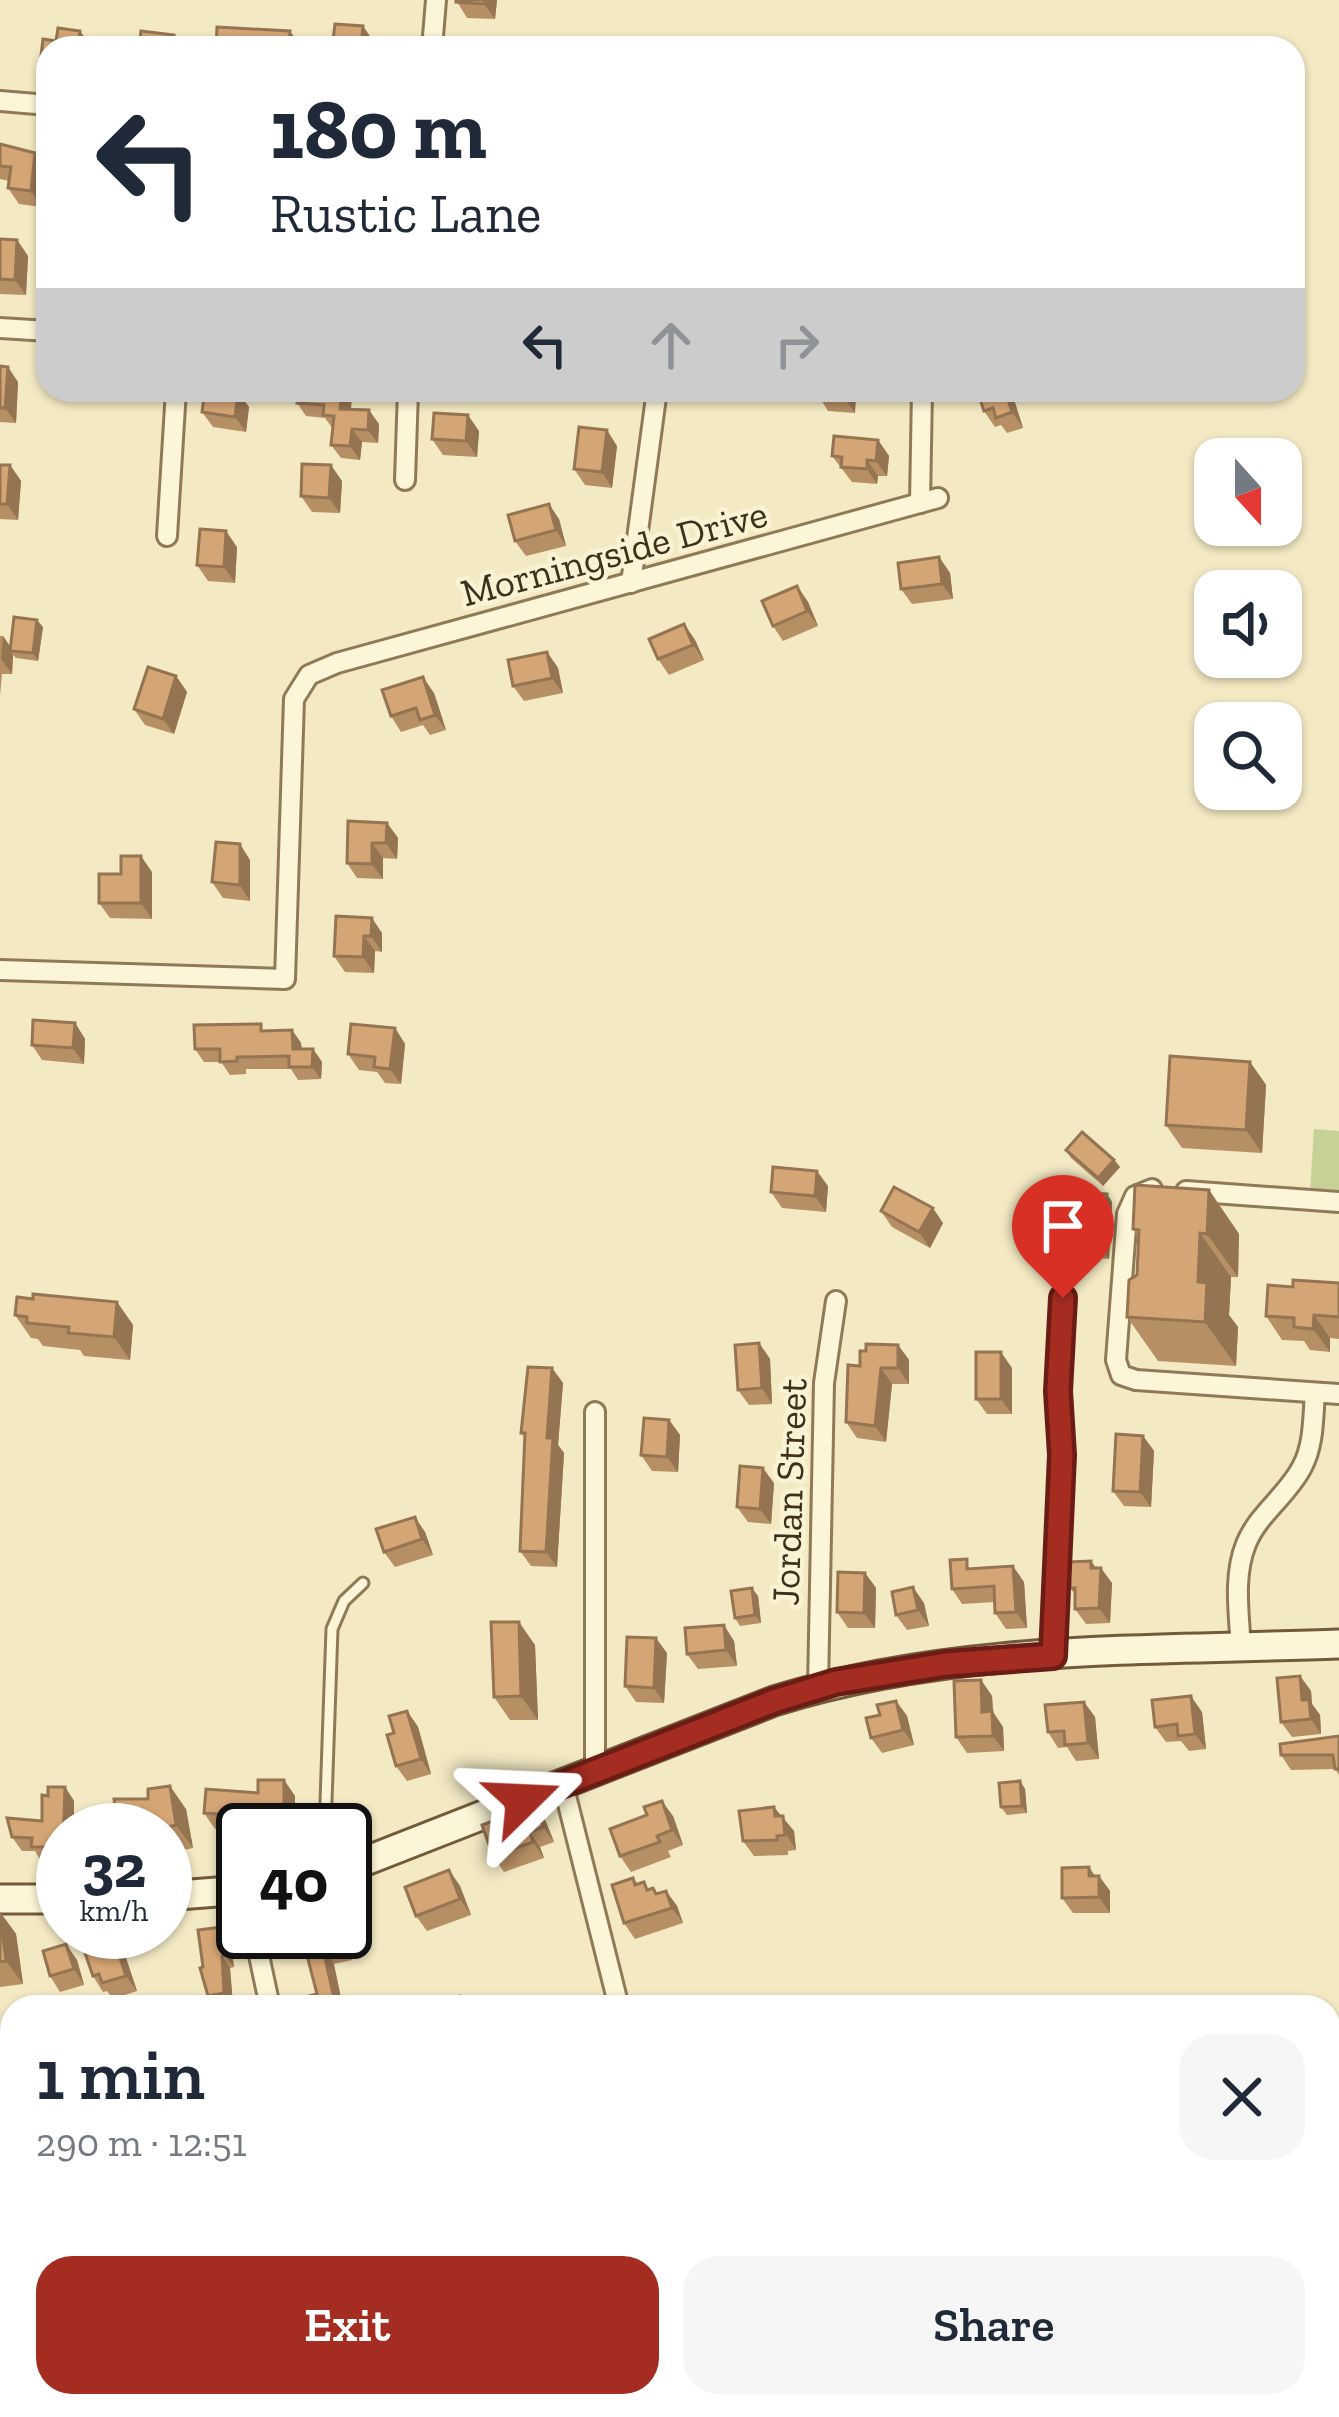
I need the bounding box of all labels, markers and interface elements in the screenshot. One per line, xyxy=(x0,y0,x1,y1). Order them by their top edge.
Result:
text: 180 m xyxy=(270,79,487,180)
icon: left xyxy=(72,84,228,240)
text: Rustic Lane xyxy=(270,181,541,246)
icon: left xyxy=(512,312,578,378)
icon: ahead xyxy=(638,312,704,378)
icon: right xyxy=(764,312,830,378)
north arrow xyxy=(1194,438,1302,546)
map controls xyxy=(1194,438,1302,810)
street label: Morningside Drive xyxy=(456,490,772,616)
button: sound xyxy=(1194,570,1302,678)
button: search xyxy=(1194,702,1302,810)
pin xyxy=(1012,1175,1114,1298)
icon: arrive xyxy=(1030,1193,1096,1259)
street label: Jordan Street xyxy=(762,1377,816,1606)
position arrow xyxy=(460,1737,586,1863)
speed limit sign: 40 xyxy=(216,1803,372,1959)
text: 32 xyxy=(82,1830,146,1902)
text: km/h xyxy=(80,1893,148,1929)
text: 1 min xyxy=(36,2031,205,2117)
button: close xyxy=(1179,2034,1305,2160)
text: 290 m · 12:51 xyxy=(36,2119,247,2166)
button: Exit xyxy=(36,2256,659,2394)
button: Share xyxy=(683,2256,1305,2394)

